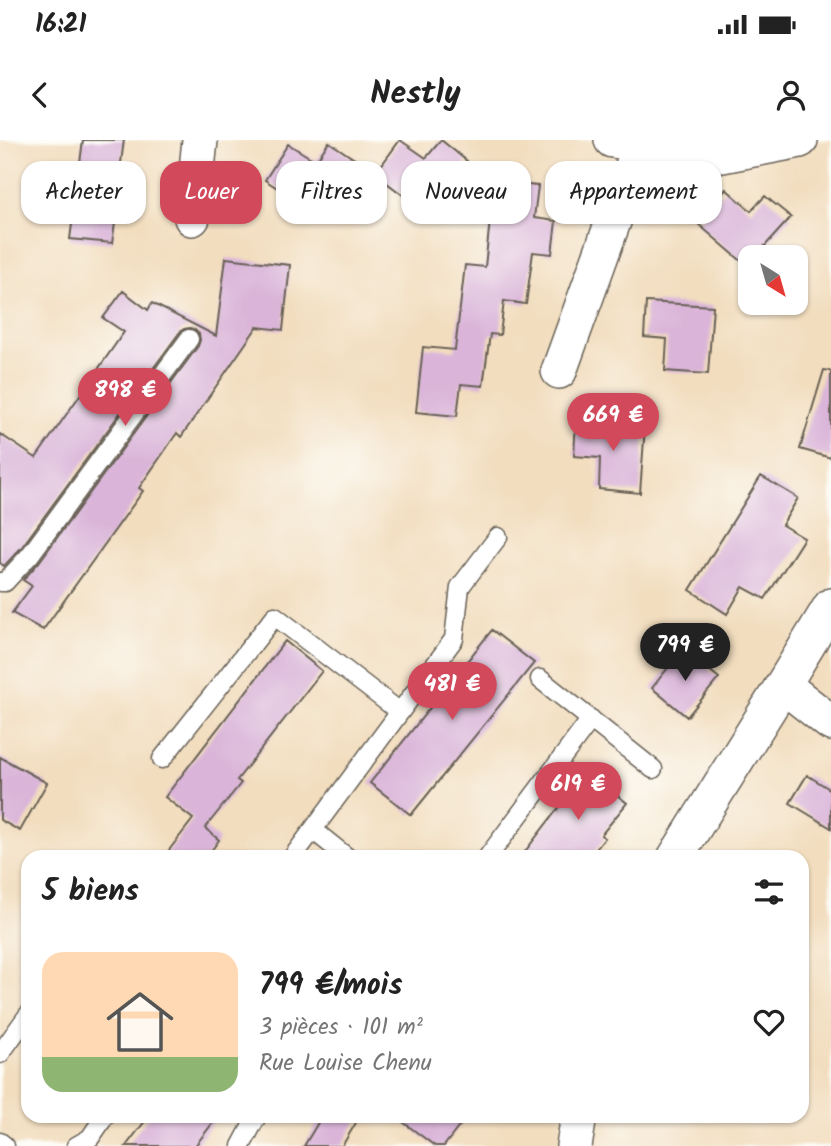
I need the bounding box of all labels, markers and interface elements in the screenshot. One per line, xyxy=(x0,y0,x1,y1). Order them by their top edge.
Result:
text: 16:21 xyxy=(35,4,86,46)
text: Nestly xyxy=(370,69,461,120)
icon: back xyxy=(21,76,59,114)
icon: person xyxy=(772,76,810,114)
chip: Acheter xyxy=(21,161,146,224)
chip: Louer xyxy=(160,161,262,224)
chip: Filtres xyxy=(276,161,387,224)
chip: Nouveau xyxy=(401,161,531,224)
chip: Appartement xyxy=(545,161,722,224)
north arrow xyxy=(738,245,808,315)
map controls xyxy=(738,245,808,315)
pin: 898 € xyxy=(76,369,174,428)
text: 898 € xyxy=(94,373,156,409)
pin: 669 € xyxy=(564,394,662,453)
text: 669 € xyxy=(583,398,643,434)
pin: 799 € xyxy=(636,624,734,683)
text: 799 € xyxy=(656,628,714,664)
pin: 481 € xyxy=(403,662,501,722)
text: 481 € xyxy=(424,667,480,703)
pin: 619 € xyxy=(529,762,627,822)
text: 619 € xyxy=(551,767,605,803)
text: 5 biens xyxy=(42,868,139,916)
icon: filters xyxy=(750,873,788,911)
text: 799 €/mois xyxy=(259,962,403,1010)
icon: home xyxy=(98,980,182,1064)
icon: heart xyxy=(750,1003,788,1041)
text: 3 pièces · 101 m² xyxy=(259,1010,423,1046)
text: Rue Louise Chenu xyxy=(259,1046,432,1082)

